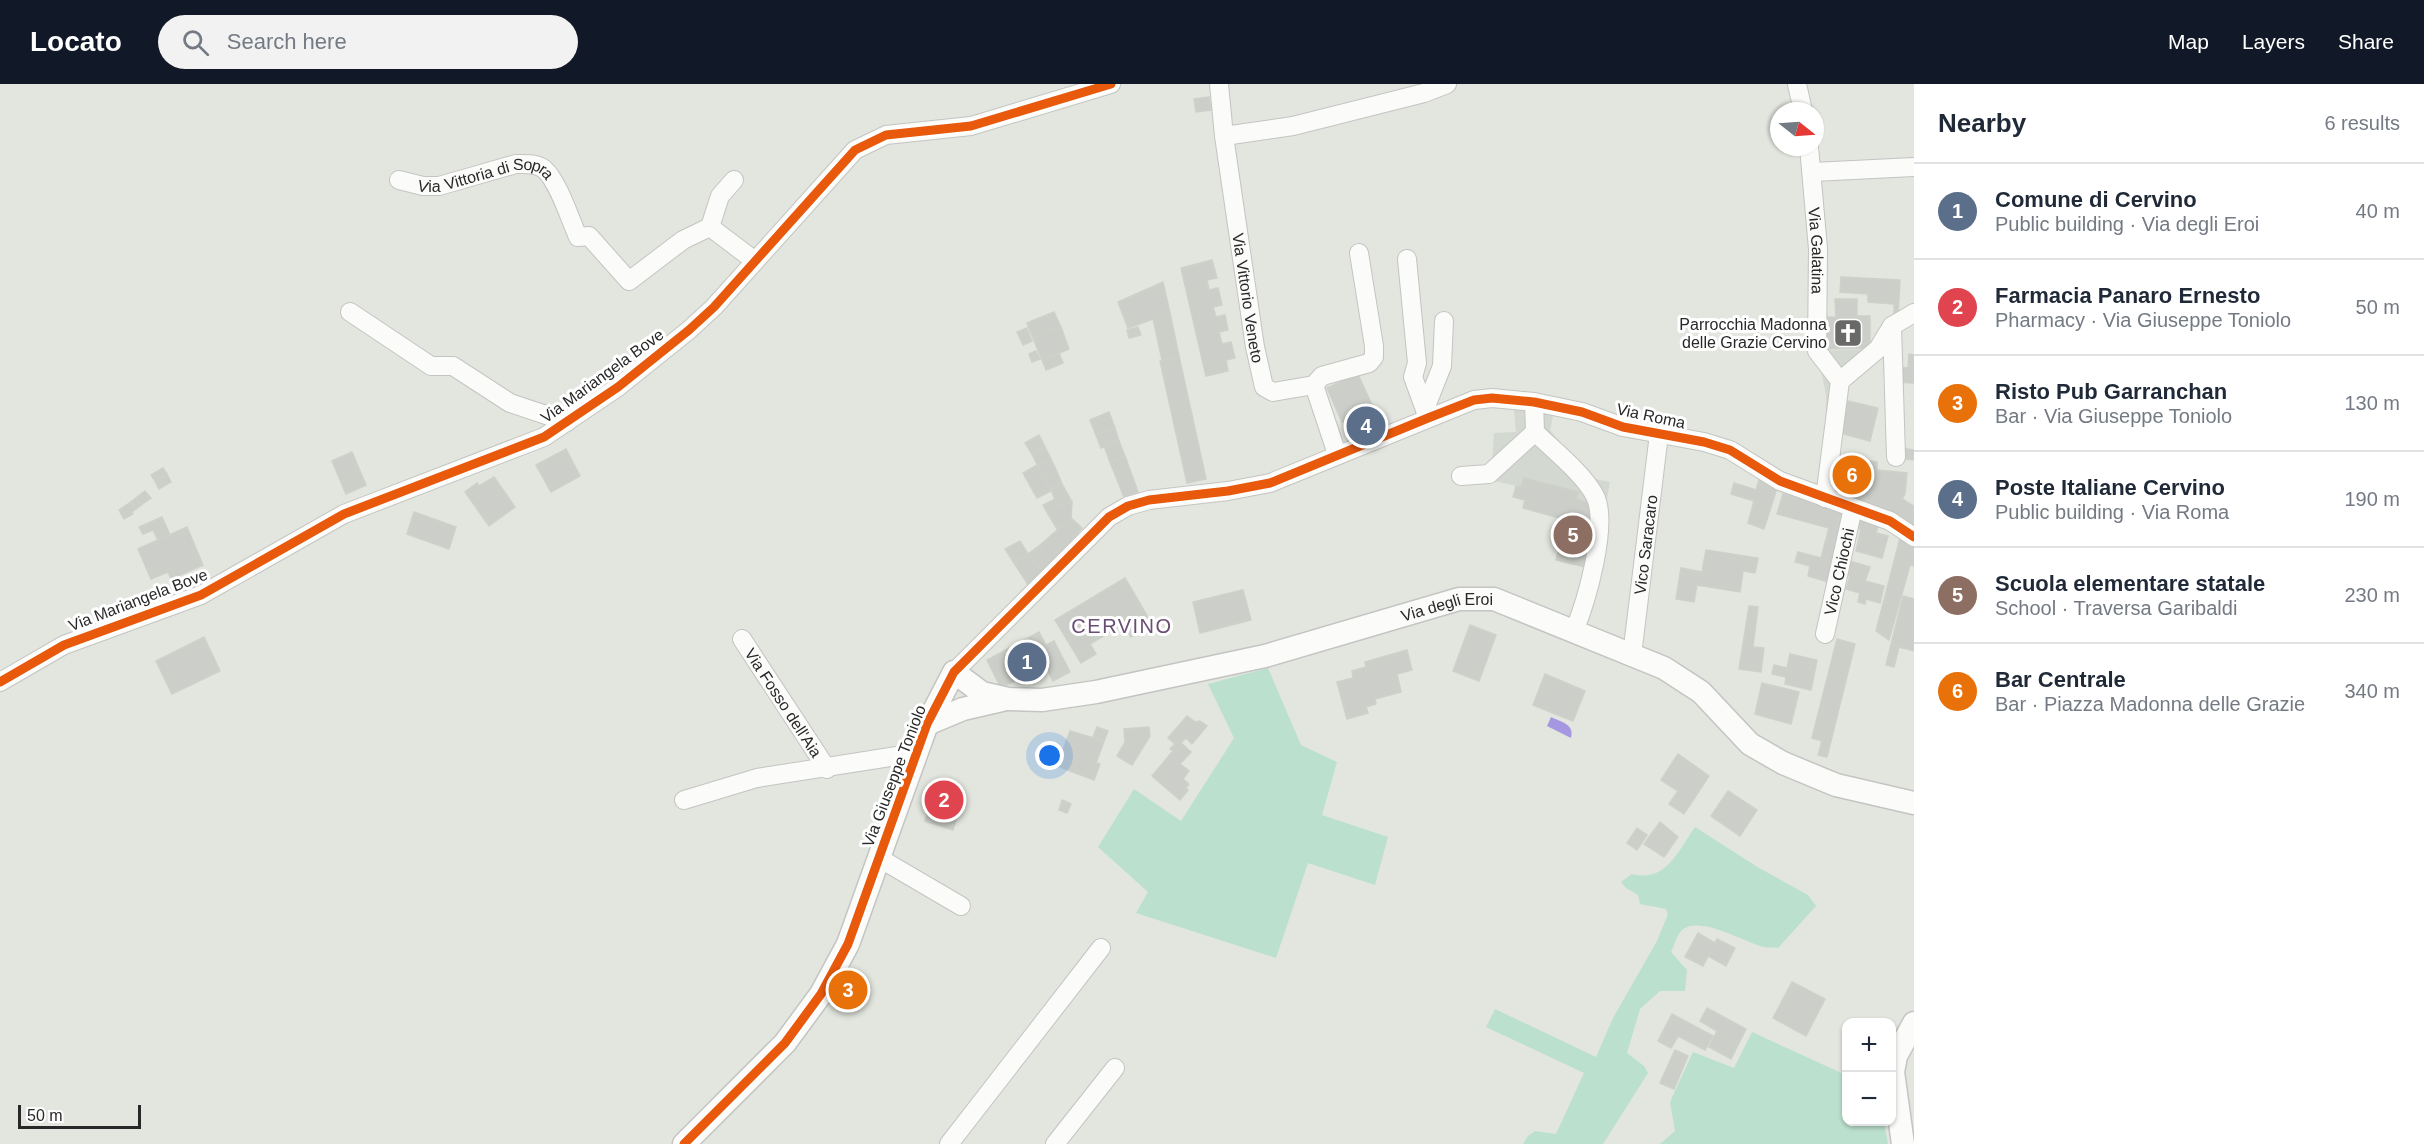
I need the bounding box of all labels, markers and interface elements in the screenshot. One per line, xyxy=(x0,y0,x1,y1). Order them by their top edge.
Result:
search box xyxy=(158,15,578,69)
text: Locato xyxy=(30,26,122,57)
icon: search xyxy=(179,26,212,59)
text: Search here xyxy=(227,29,347,54)
text: Map xyxy=(2168,30,2209,53)
text: Layers xyxy=(2242,30,2305,53)
text: Share xyxy=(2338,30,2394,53)
north arrow xyxy=(1770,102,1824,156)
text: Nearby xyxy=(1938,108,2026,138)
text: 6 results xyxy=(2324,112,2400,134)
street label: Via Vittoria di Sopra xyxy=(416,155,558,196)
text: Comune di Cervino xyxy=(1995,187,2197,212)
text: 1 xyxy=(1952,200,1963,222)
text: 40 m xyxy=(2356,200,2400,222)
street label: Via Galatina xyxy=(1806,207,1827,294)
text: Public building · Via degli Eroi xyxy=(1995,213,2259,235)
street label: Via Vittorio Veneto xyxy=(1230,232,1267,365)
text: Farmacia Panaro Ernesto xyxy=(1995,283,2260,308)
text: 2 xyxy=(1952,296,1963,318)
text: 50 m xyxy=(2356,296,2400,318)
text: Pharmacy · Via Giuseppe Toniolo xyxy=(1995,309,2291,331)
place label: Parrocchia Madonna delle Grazie Cervino xyxy=(1679,316,1827,351)
church icon: Parrocchia Madonna delle Grazie Cervino xyxy=(1832,317,1864,349)
street label: Via Mariangela Bove xyxy=(537,326,667,426)
text: Risto Pub Garranchan xyxy=(1995,379,2227,404)
text: 3 xyxy=(1952,392,1963,414)
text: 130 m xyxy=(2344,392,2400,414)
street label: Via Roma xyxy=(1615,400,1687,432)
pin: 4 xyxy=(1346,404,1386,448)
text: Bar · Via Giuseppe Toniolo xyxy=(1995,405,2232,427)
pin: 6 xyxy=(1832,452,1872,498)
text: Poste Italiane Cervino xyxy=(1995,475,2225,500)
text: 4 xyxy=(1952,488,1963,510)
text: 190 m xyxy=(2344,488,2400,510)
street label: Vico Saracaro xyxy=(1631,494,1660,596)
text: Public building · Via Roma xyxy=(1995,501,2229,523)
pin: 5 xyxy=(1554,512,1592,558)
street label: Vico Chiochi xyxy=(1821,526,1857,617)
street label: Via Mariangela Bove xyxy=(66,566,210,634)
text: Scuola elementare statale xyxy=(1995,571,2265,596)
text: 5 xyxy=(1952,584,1963,606)
text: 230 m xyxy=(2344,584,2400,606)
street label: Via degli Eroi xyxy=(1399,591,1493,624)
text: School · Traversa Garibaldi xyxy=(1995,597,2237,619)
district label: CERVINO xyxy=(1071,615,1173,637)
pin: 1 xyxy=(1008,640,1046,684)
street label: Via Fosso dell'Aia xyxy=(742,645,825,760)
text: Bar Centrale xyxy=(1995,667,2126,692)
text: 6 xyxy=(1952,680,1963,702)
text: 340 m xyxy=(2344,680,2400,702)
text: Bar · Piazza Madonna delle Grazie xyxy=(1995,693,2305,715)
street label: Via Giuseppe Toniolo xyxy=(859,703,929,849)
your location xyxy=(1035,741,1064,770)
pin: 2 xyxy=(924,778,964,822)
pin: 3 xyxy=(828,968,868,1012)
map controls xyxy=(1842,1018,1896,1126)
button: + xyxy=(1842,1018,1896,1072)
button: − xyxy=(1842,1072,1896,1126)
scale bar xyxy=(18,1102,141,1130)
text: 50 m xyxy=(27,1107,63,1124)

